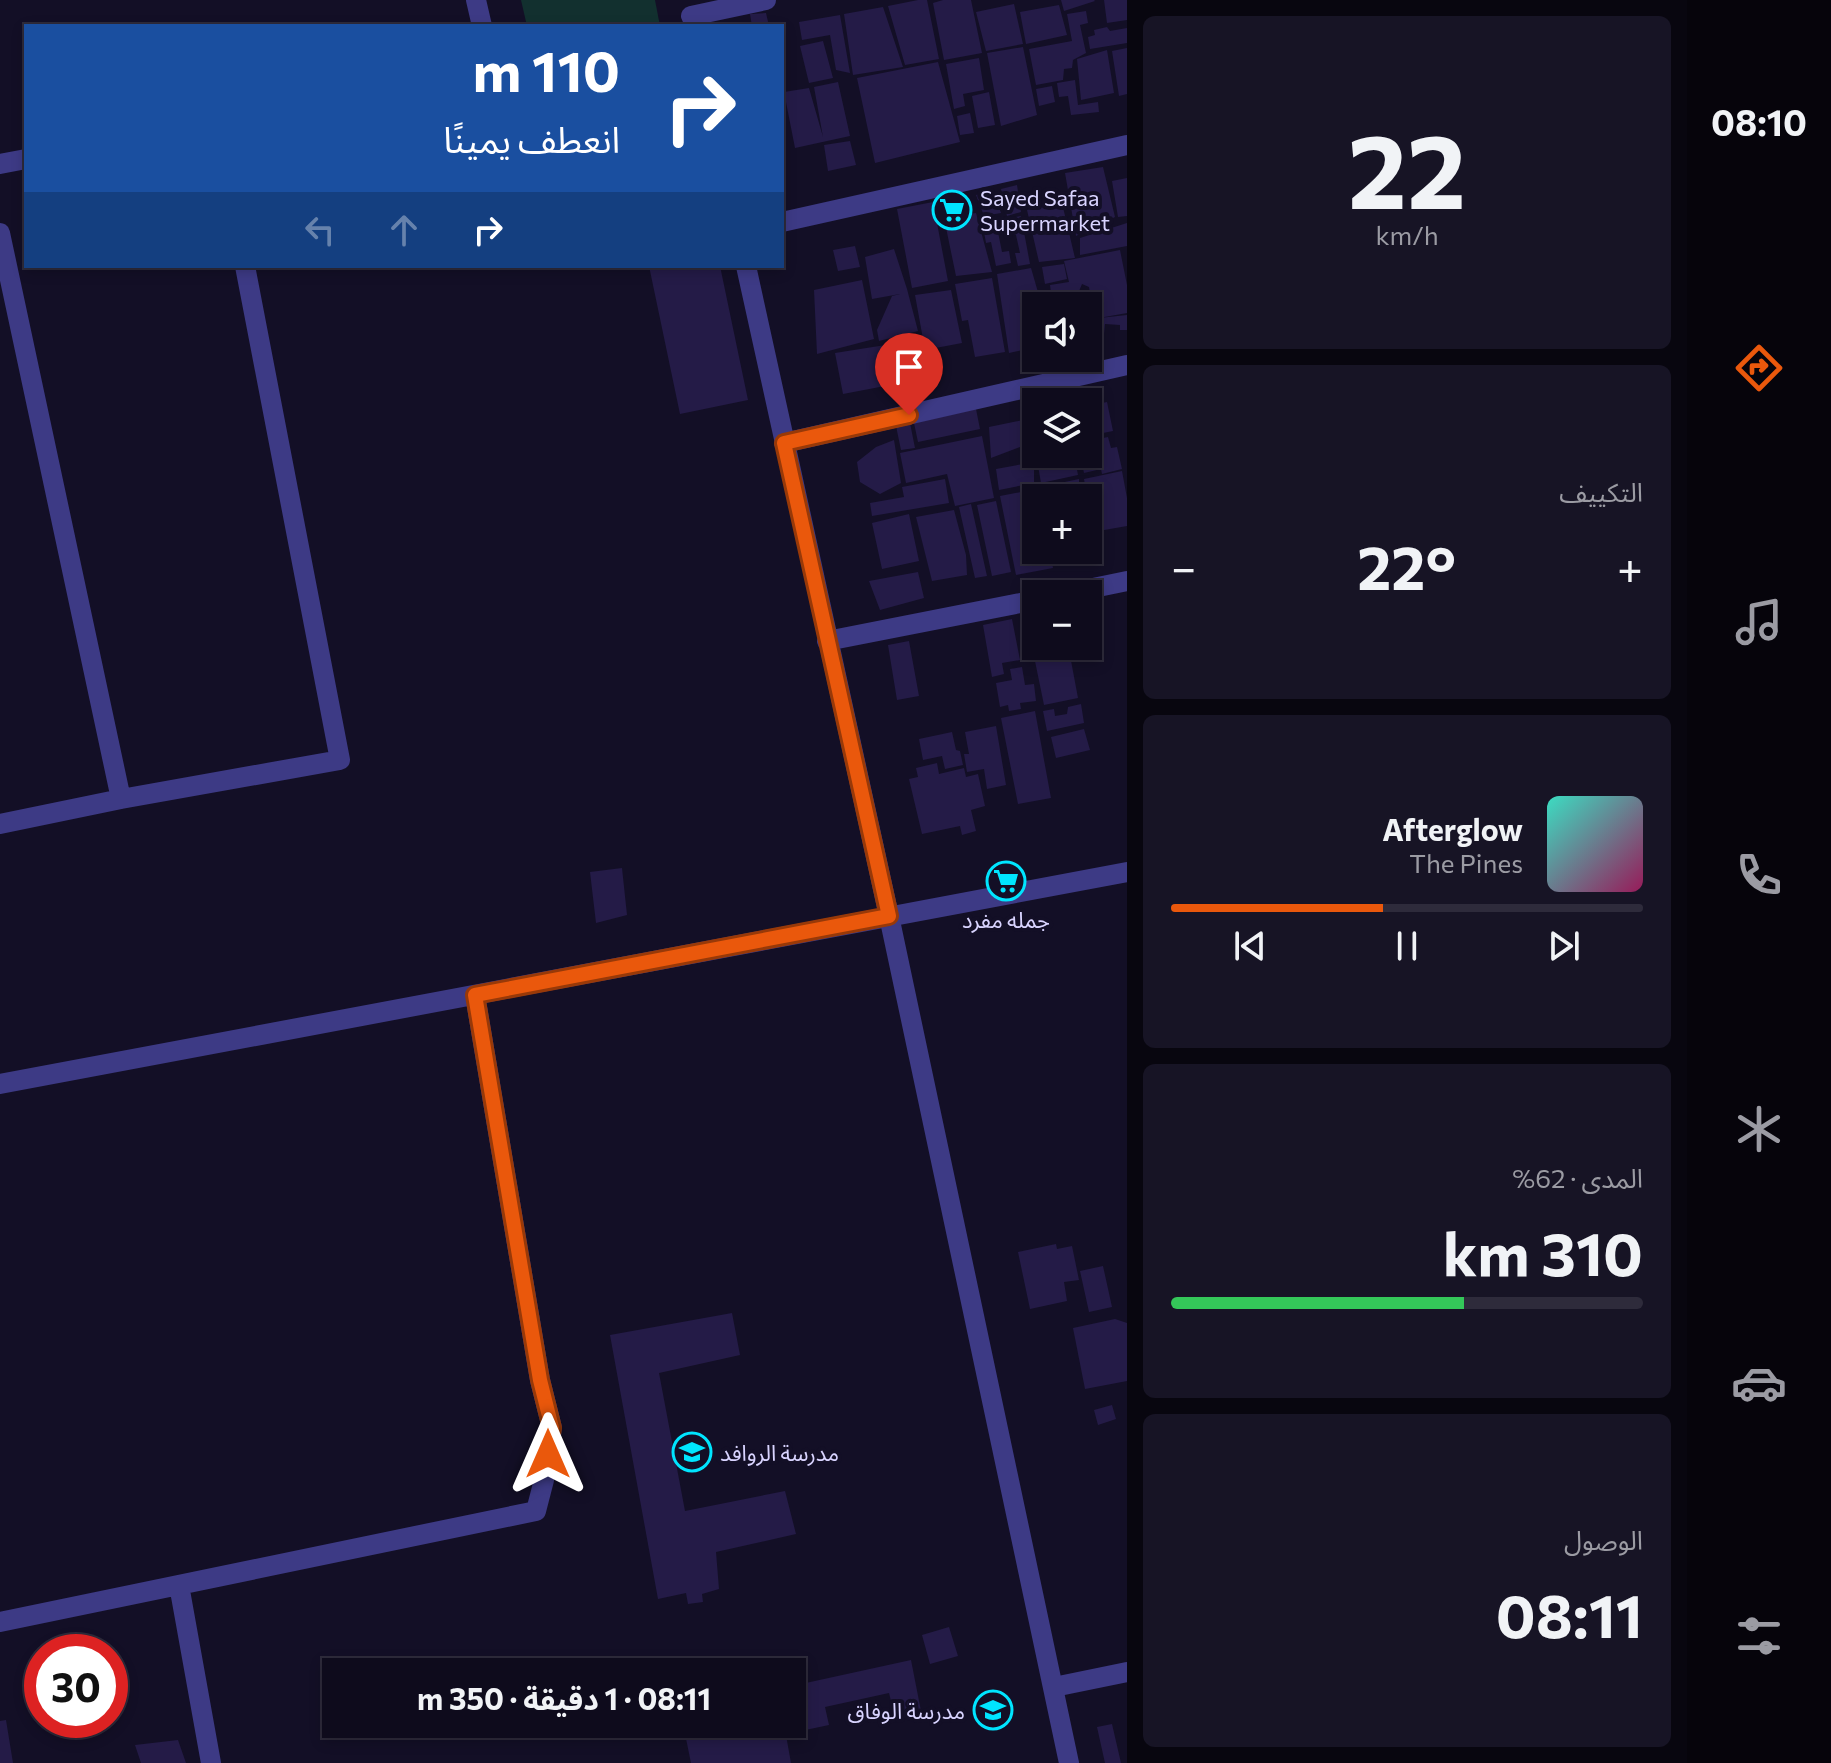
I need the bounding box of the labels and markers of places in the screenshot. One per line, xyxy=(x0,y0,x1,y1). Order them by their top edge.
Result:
place label: Sayed Safaa Supermarket xyxy=(980,184,1110,236)
supermarket icon: Sayed Safaa Supermarket xyxy=(931,189,973,231)
pin xyxy=(875,333,943,415)
supermarket icon: جمله مفرد xyxy=(985,860,1027,902)
place label: جمله مفرد xyxy=(962,906,1050,933)
school or university icon: مدرسة الروافد xyxy=(671,1431,713,1473)
place label: مدرسة الروافد xyxy=(720,1439,839,1467)
school or university icon: مدرسة الوفاق xyxy=(972,1689,1014,1731)
place label: مدرسة الوفاق xyxy=(848,1697,965,1725)

